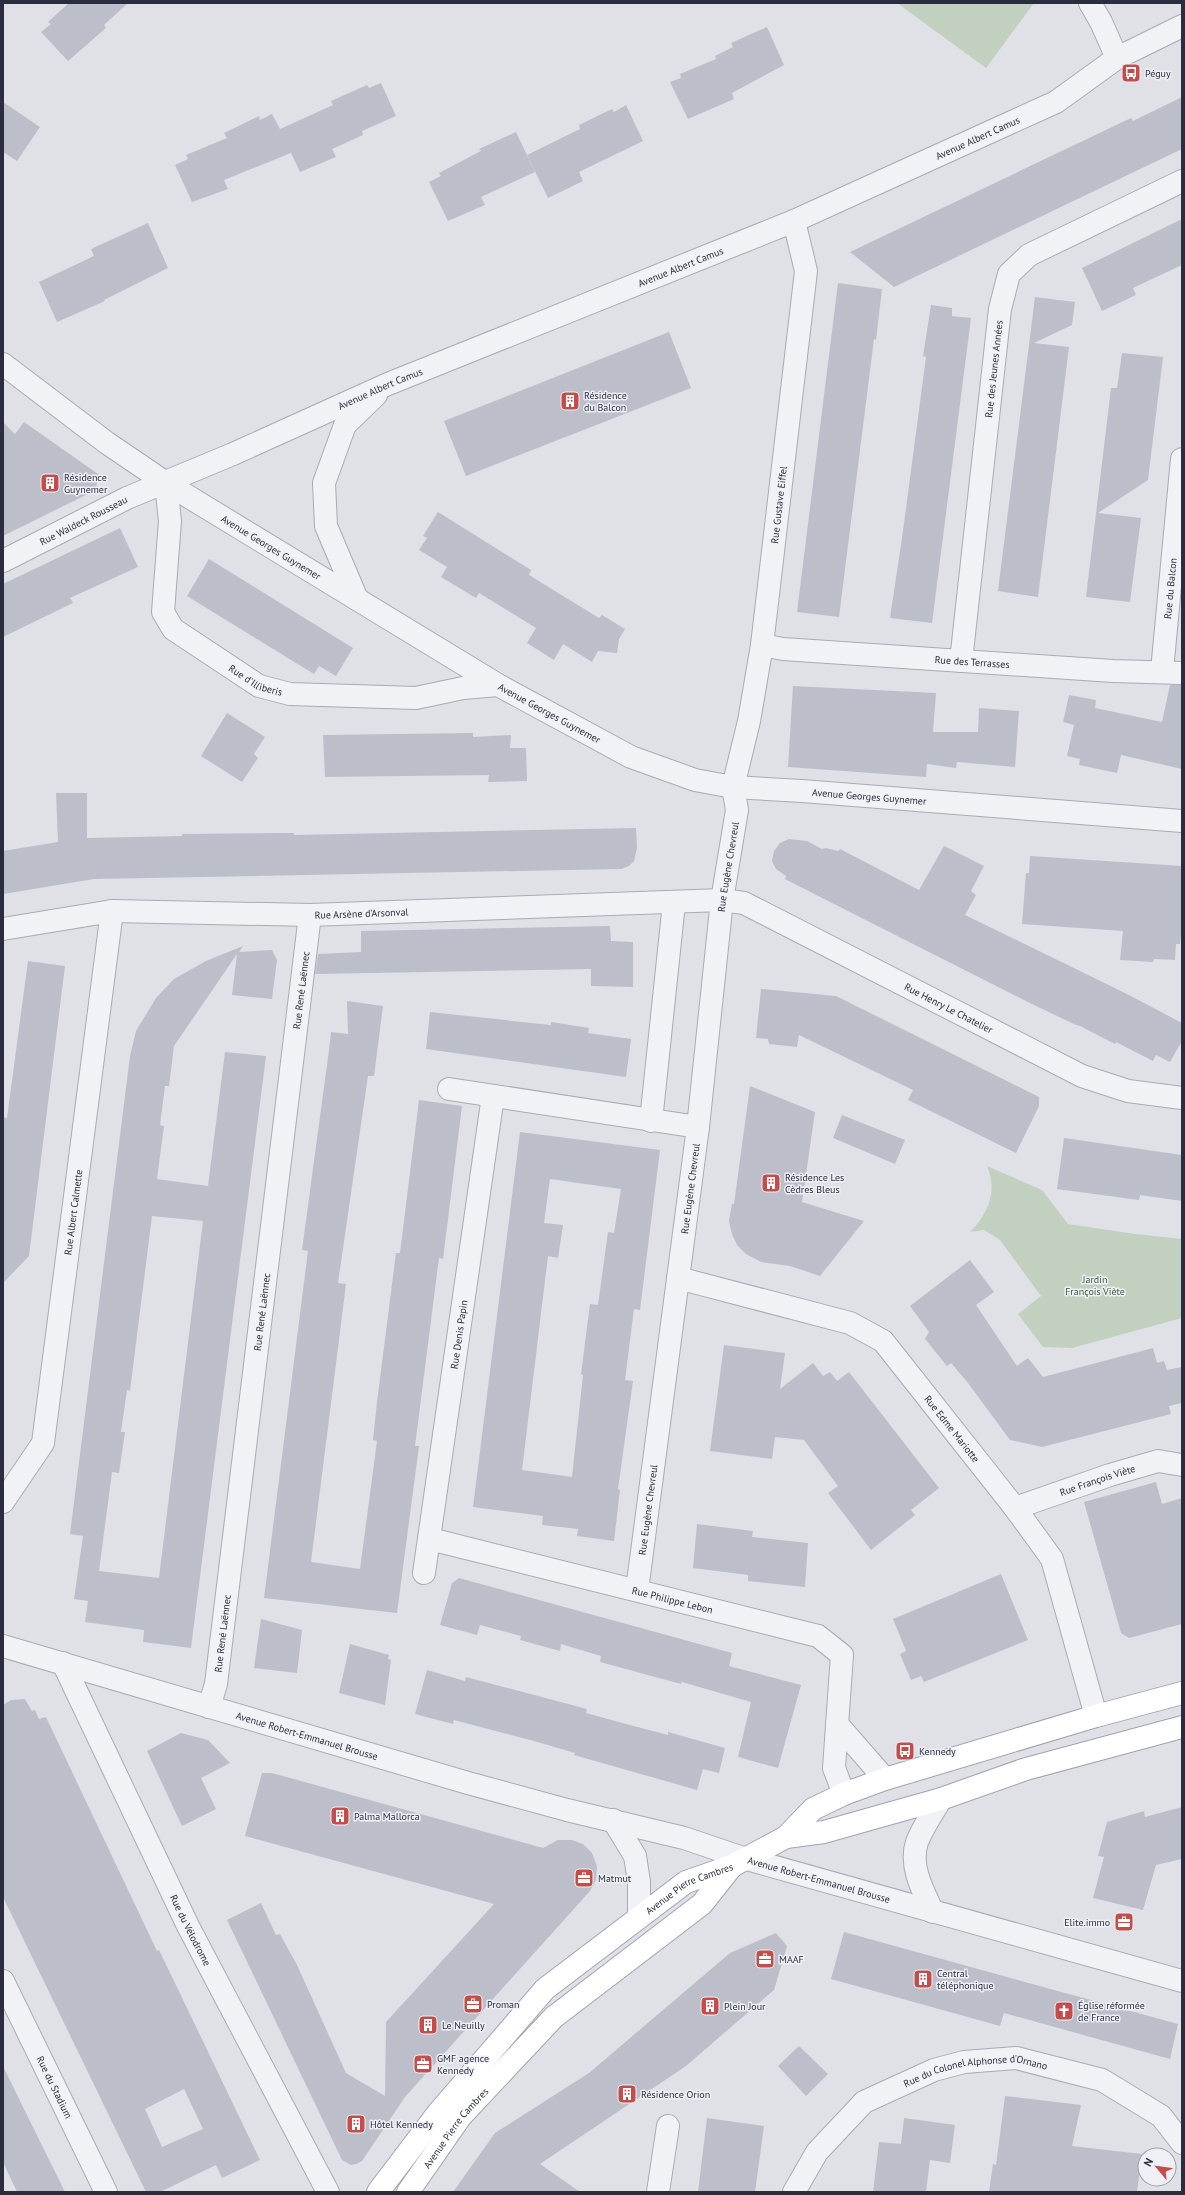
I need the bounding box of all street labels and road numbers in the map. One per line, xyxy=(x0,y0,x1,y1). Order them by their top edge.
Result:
street label: Avenue Albert Camus xyxy=(934,113,1022,163)
street label: Avenue Albert Camus xyxy=(636,244,725,290)
street label: Rue des Jeunes Années xyxy=(982,319,1006,418)
street label: Avenue Albert Camus xyxy=(336,365,425,413)
street label: Rue Gustave Eiffel xyxy=(768,465,790,544)
street label: Rue Waldeck Rousseau xyxy=(37,493,130,548)
street label: Avenue Georges Guynemer xyxy=(219,512,324,583)
street label: Rue du Balcon xyxy=(1161,557,1180,620)
street label: Rue des Terrasses xyxy=(934,653,1010,671)
street label: Rue d'Illiberis xyxy=(226,662,284,699)
street label: Avenue Georges Guynemer xyxy=(496,680,603,747)
street label: Avenue Georges Guynemer xyxy=(812,786,927,808)
street label: Rue Eugène Chevreul xyxy=(715,821,742,913)
street label: Rue Arsène d'Arsonval xyxy=(314,905,409,922)
street label: Rue René Laënnec xyxy=(290,950,313,1030)
street label: Rue Henry Le Chatelier xyxy=(902,980,996,1037)
street label: Rue Eugène Chevreul xyxy=(678,1142,703,1235)
street label: Rue Albert Calmette xyxy=(61,1169,85,1256)
street label: Rue René Laënnec xyxy=(251,1272,273,1352)
street label: Rue Denis Papin xyxy=(448,1299,470,1370)
street label: Rue Edme Mariotte xyxy=(921,1393,982,1465)
street label: Rue François Viète xyxy=(1058,1462,1137,1499)
street label: Rue Eugène Chevreul xyxy=(636,1464,660,1556)
street label: Rue Philippe Lebon xyxy=(631,1584,714,1616)
street label: Rue René Laënnec xyxy=(211,1593,234,1673)
street label: Avenue Robert-Emmanuel Brousse xyxy=(234,1709,379,1763)
street label: Avenue Robert-Emmanuel Brousse xyxy=(746,1854,892,1906)
street label: Avenue Pierre Cambres xyxy=(643,1860,735,1917)
street label: Rue du Vélodrome xyxy=(167,1893,214,1968)
street label: Rue du Colonel Alphonse d'Ornano xyxy=(901,2052,1049,2090)
street label: Rue du Stadium xyxy=(34,2054,75,2121)
street label: Avenue Pierre Cambres xyxy=(421,2085,491,2171)

